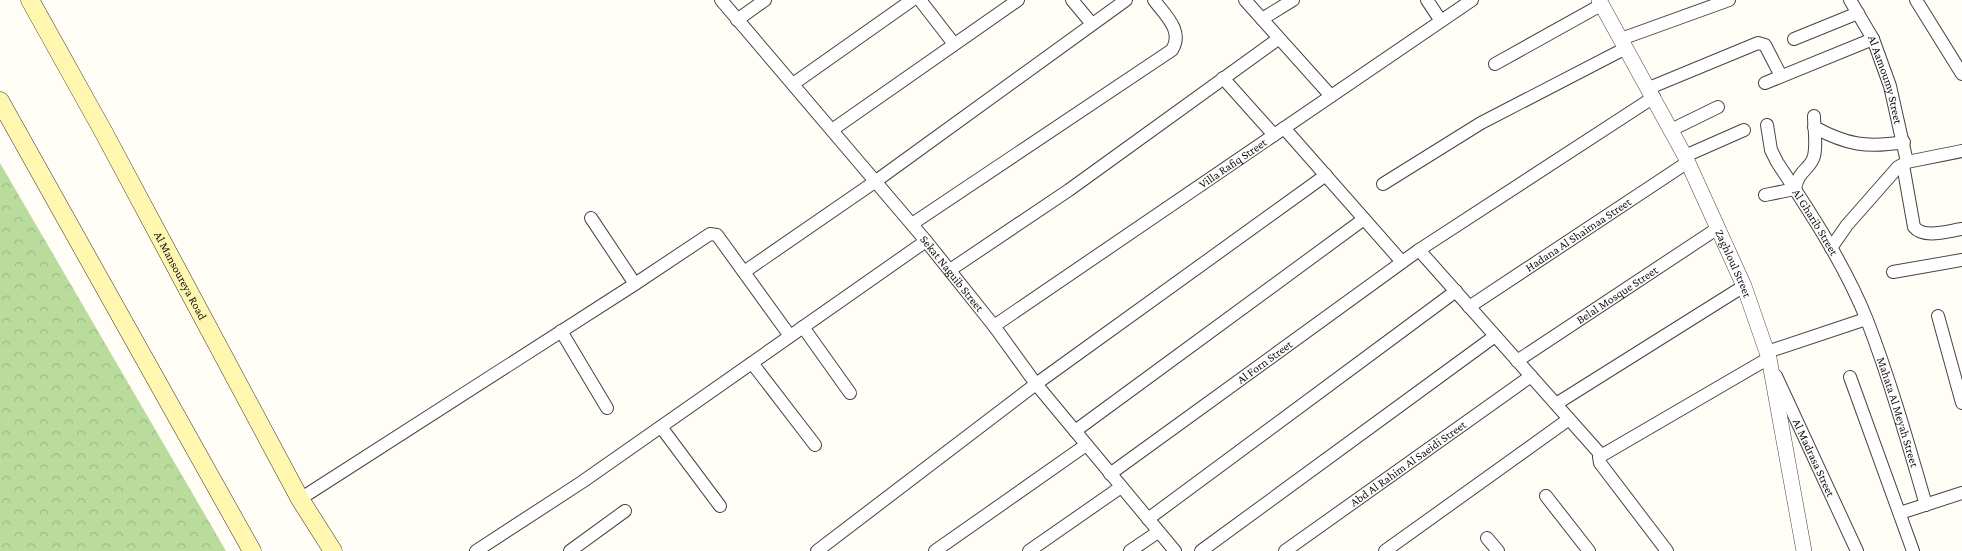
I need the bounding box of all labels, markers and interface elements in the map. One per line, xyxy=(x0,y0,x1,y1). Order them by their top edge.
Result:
street label: Al Aamoumy Street xyxy=(1865,33,1906,126)
street label: Villa Rafiq Street xyxy=(1196,135,1270,191)
street label: Al Gharib Street xyxy=(1789,186,1842,259)
street label: Hadana Al Shaimaa Street xyxy=(1523,194,1635,275)
street label: Zaghloul Street xyxy=(1712,227,1755,300)
street label: Al Mansoureya Road xyxy=(151,229,210,323)
street label: Sekat Naguib Street xyxy=(917,232,987,315)
street label: Belal Mosque Street xyxy=(1574,262,1661,327)
street label: Al Forn Street xyxy=(1234,337,1296,387)
street label: Mahata Al Meyah Street xyxy=(1874,355,1922,470)
street label: Al Madrasa Street xyxy=(1790,416,1838,500)
street label: Abd Al Rahim Al Saeidi Street xyxy=(1347,417,1470,509)

